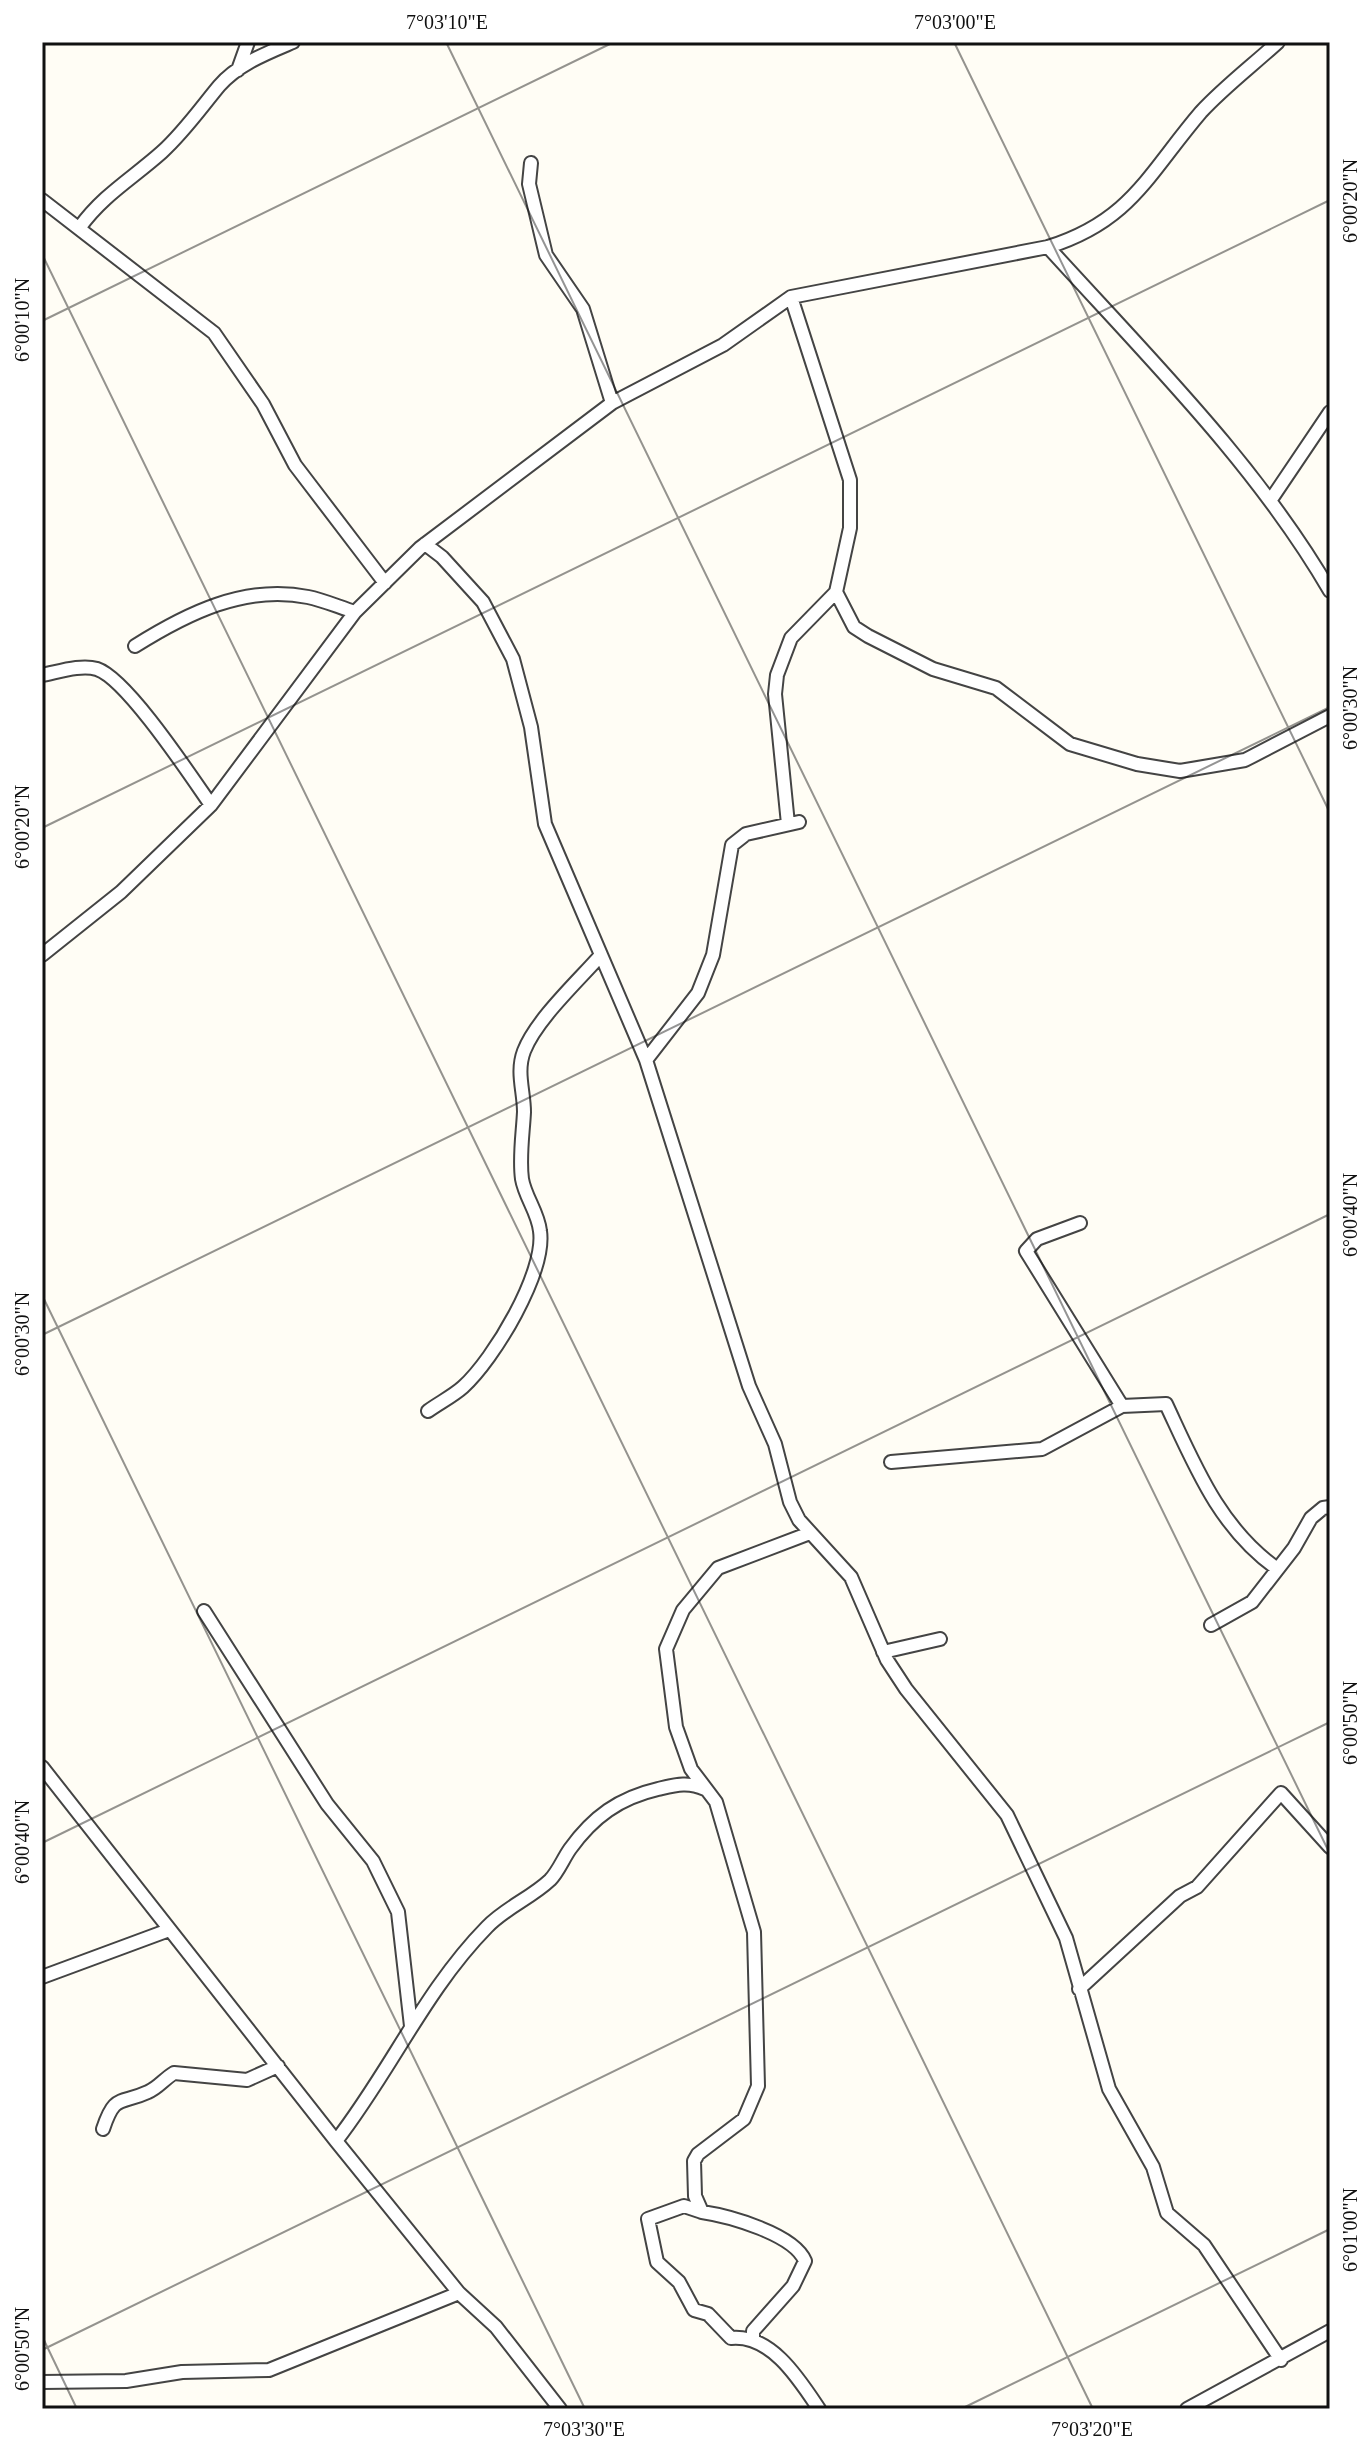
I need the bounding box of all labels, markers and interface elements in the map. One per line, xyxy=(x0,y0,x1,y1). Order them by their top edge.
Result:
text: 7°03'10"E xyxy=(406,11,488,33)
text: 7°03'00"E xyxy=(914,11,996,33)
text: 6°00'20"N xyxy=(1339,159,1361,243)
text: 6°00'10"N xyxy=(11,278,33,362)
text: 6°00'30"N xyxy=(1339,666,1361,750)
text: 6°00'20"N xyxy=(11,785,33,869)
text: 6°00'40"N xyxy=(1339,1173,1361,1257)
text: 6°00'30"N xyxy=(11,1292,33,1376)
text: 6°00'50"N xyxy=(1339,1681,1361,1765)
text: 6°00'40"N xyxy=(11,1800,33,1884)
text: 6°01'00"N xyxy=(1339,2188,1361,2272)
text: 6°00'50"N xyxy=(11,2307,33,2391)
text: 7°03'30"E xyxy=(543,2418,625,2440)
text: 7°03'20"E xyxy=(1051,2418,1133,2440)

